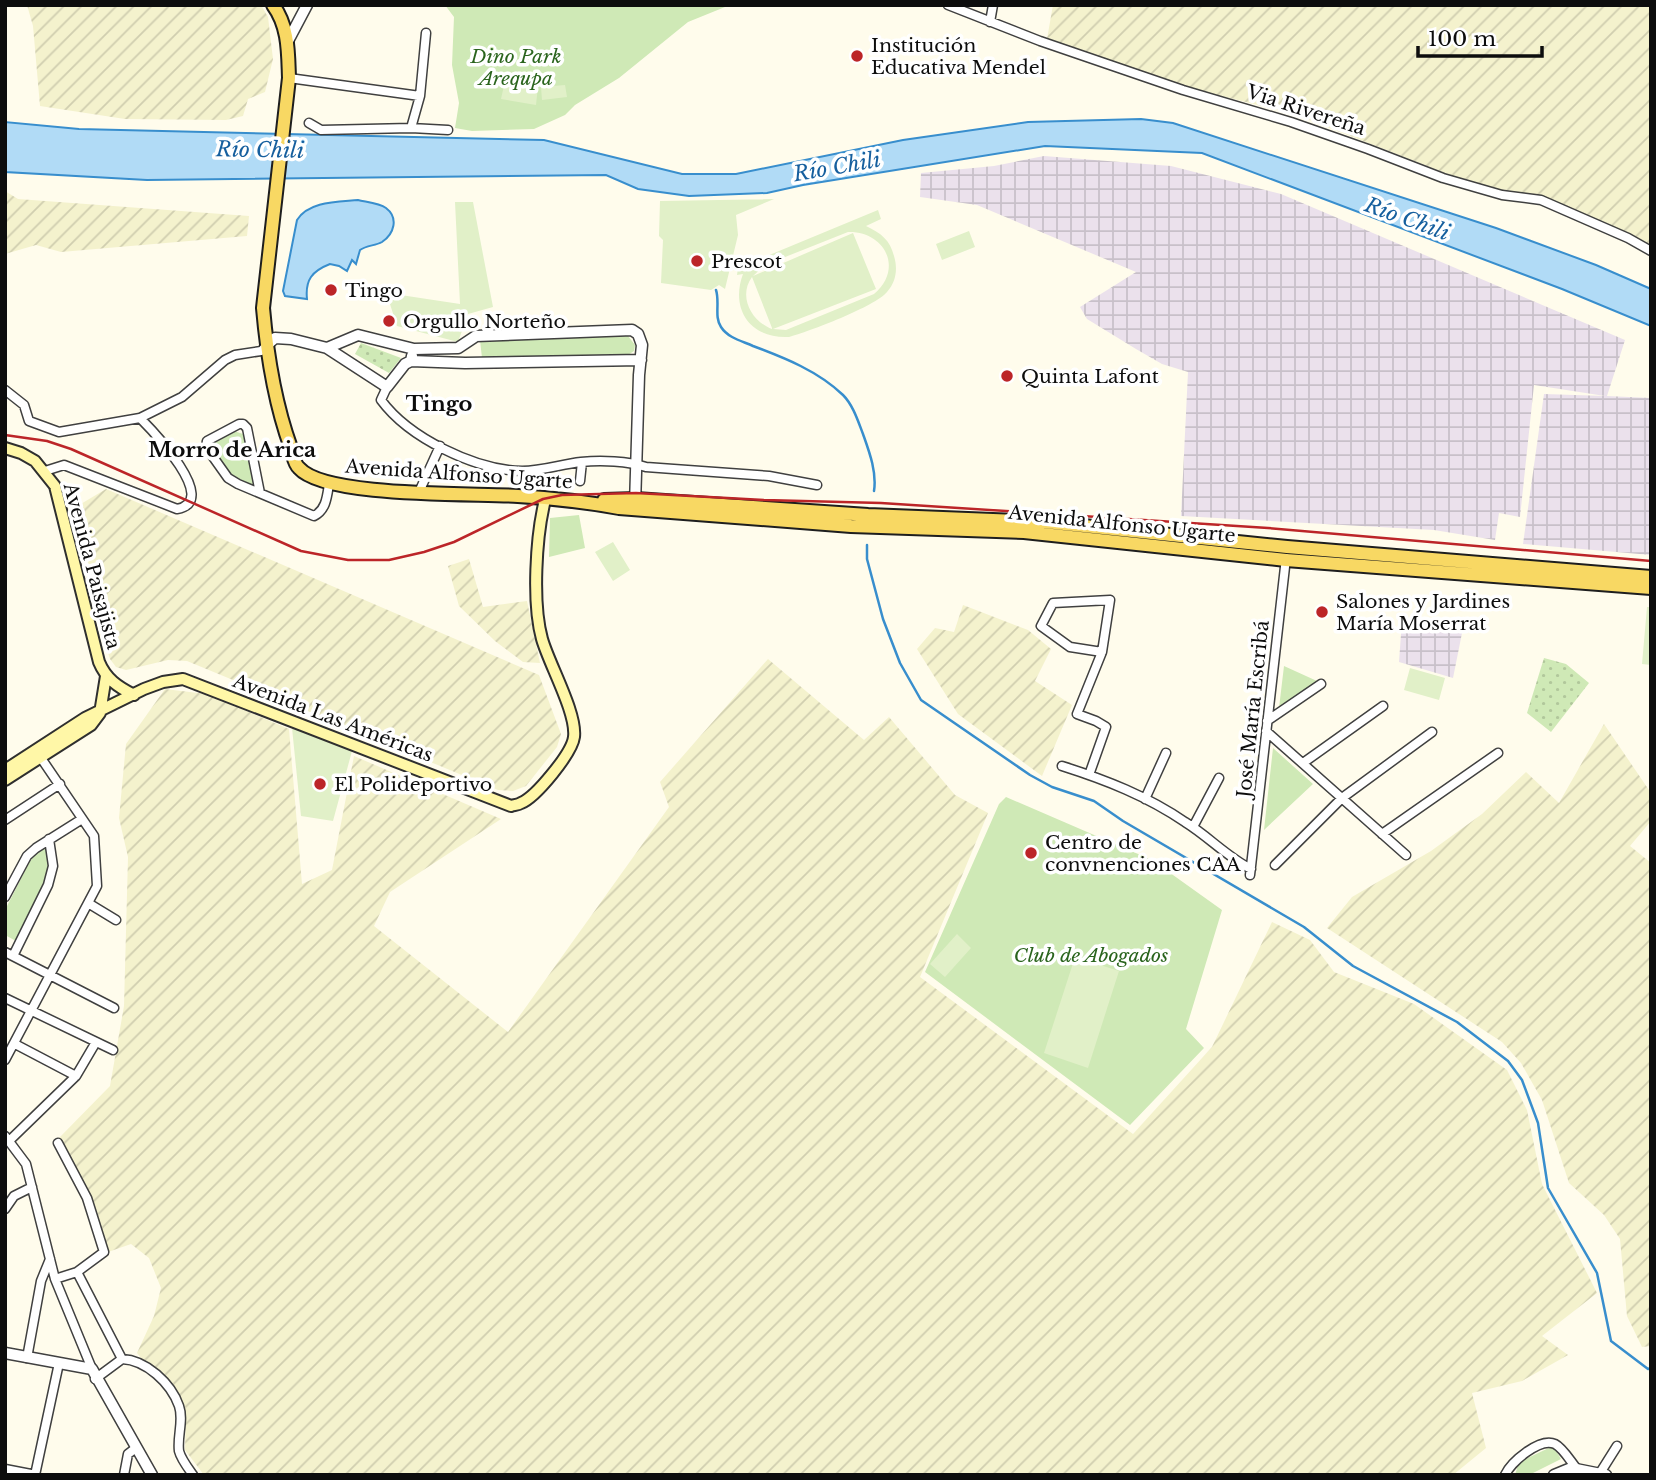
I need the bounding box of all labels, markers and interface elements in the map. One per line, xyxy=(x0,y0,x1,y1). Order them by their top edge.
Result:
scale bar xyxy=(1418,14,1542,58)
text: 100 m xyxy=(1428,26,1496,52)
place label: Institución Educativa Mendel xyxy=(871,34,1046,79)
park label: Dino Park Arequpa xyxy=(470,45,561,90)
marker: Institución Educativa Mendel xyxy=(849,48,865,64)
street label: Via Rivereña xyxy=(1243,80,1369,140)
water label: Río Chili xyxy=(215,136,305,164)
water label: Río Chili xyxy=(790,146,883,188)
water label: Río Chili xyxy=(1360,191,1454,247)
place label: Prescot xyxy=(711,250,783,273)
marker: Prescot xyxy=(689,253,705,269)
place label: Tingo xyxy=(345,279,403,302)
marker: Tingo xyxy=(323,282,339,298)
place label: Orgullo Norteño xyxy=(403,310,566,333)
marker: Orgullo Norteño xyxy=(381,313,397,329)
place label: Quinta Lafont xyxy=(1021,365,1160,388)
marker: Quinta Lafont xyxy=(999,368,1015,384)
district label: Tingo xyxy=(406,391,472,417)
district label: Morro de Arica xyxy=(148,437,316,463)
street label: Avenida Alfonso Ugarte xyxy=(343,454,574,493)
street label: Avenida Paisajista xyxy=(58,479,125,652)
street label: Avenida Alfonso Ugarte xyxy=(1006,501,1237,547)
place label: Salones y Jardines María Moserrat xyxy=(1336,590,1510,635)
marker: Salones y Jardines María Moserrat xyxy=(1314,604,1330,620)
street label: José María Escribá xyxy=(1232,619,1274,802)
street label: Avenida Las Américas xyxy=(229,669,436,767)
place label: El Polideportivo xyxy=(334,773,492,796)
marker: El Polideportivo xyxy=(312,776,328,792)
place label: Centro de convnenciones CAA xyxy=(1045,831,1241,876)
marker: Centro de convnenciones CAA xyxy=(1023,845,1039,861)
park label: Club de Abogados xyxy=(1014,944,1168,967)

